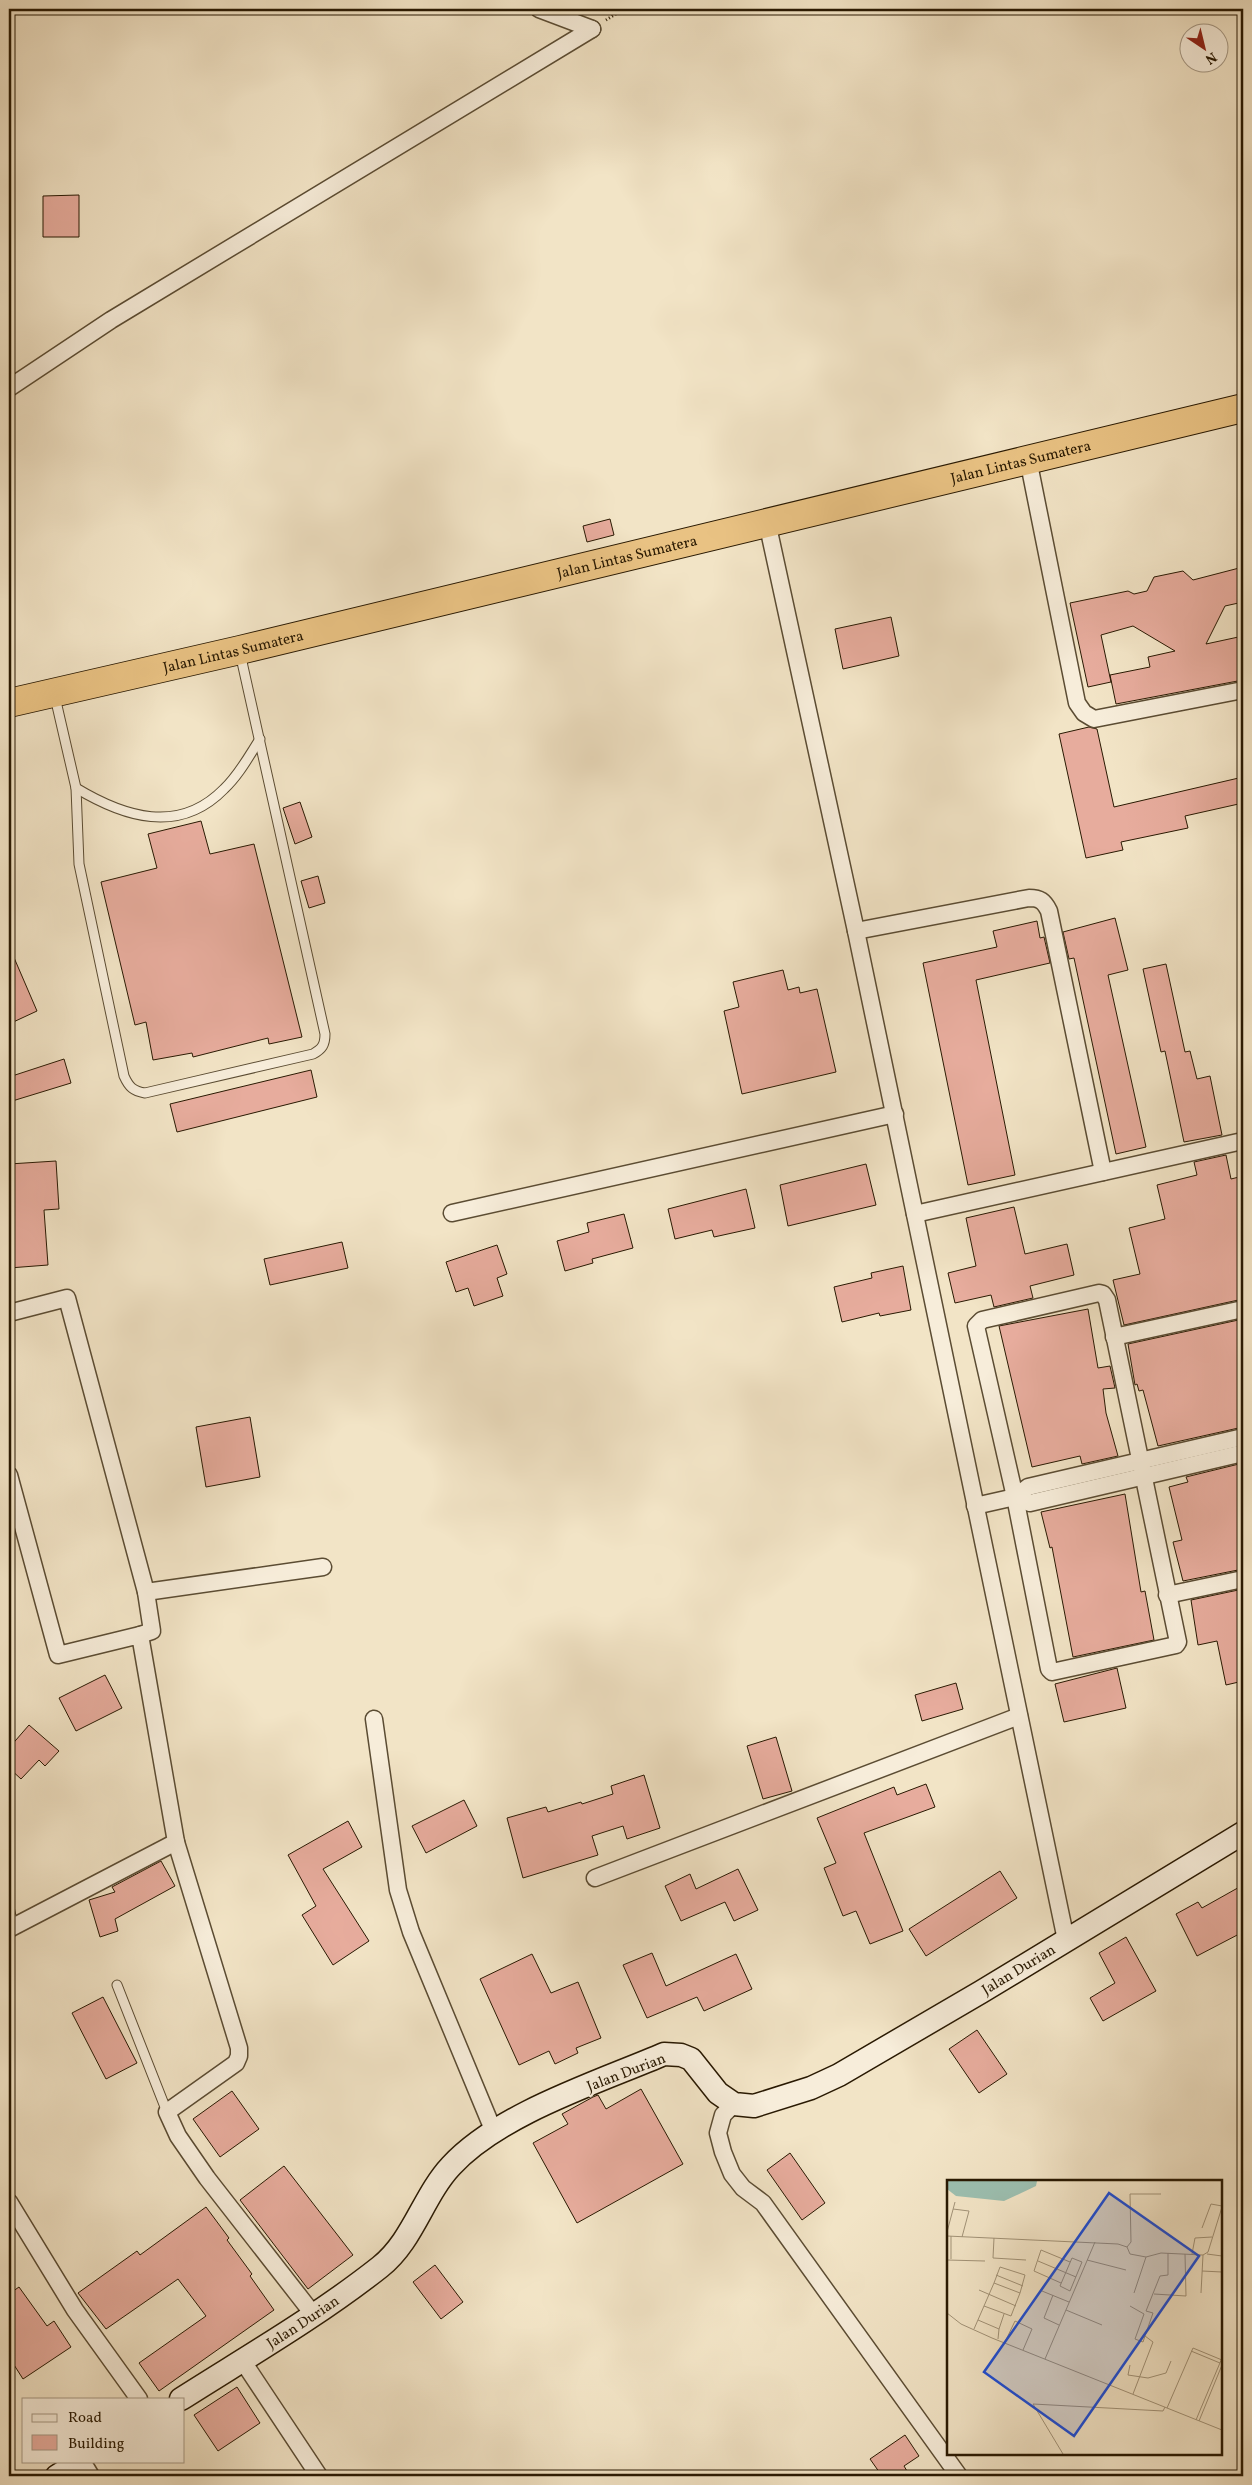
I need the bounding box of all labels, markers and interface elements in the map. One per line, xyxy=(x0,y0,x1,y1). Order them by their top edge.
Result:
north arrow xyxy=(1180,22,1230,72)
text: N xyxy=(1201,47,1220,68)
street label: Jalan Lintas Sumatera xyxy=(949,436,1093,490)
street label: Jalan Lintas Sumatera xyxy=(555,531,700,585)
street label: Jalan Lintas Sumatera xyxy=(161,626,306,679)
street label: Jalan Durian xyxy=(978,1940,1060,2001)
street label: Jalan Durian xyxy=(584,2049,669,2098)
inset map xyxy=(947,2180,1222,2455)
street label: Jalan Durian xyxy=(263,2291,344,2355)
legend xyxy=(22,2398,185,2462)
text: Road xyxy=(68,2408,102,2429)
text: Building xyxy=(68,2434,125,2455)

